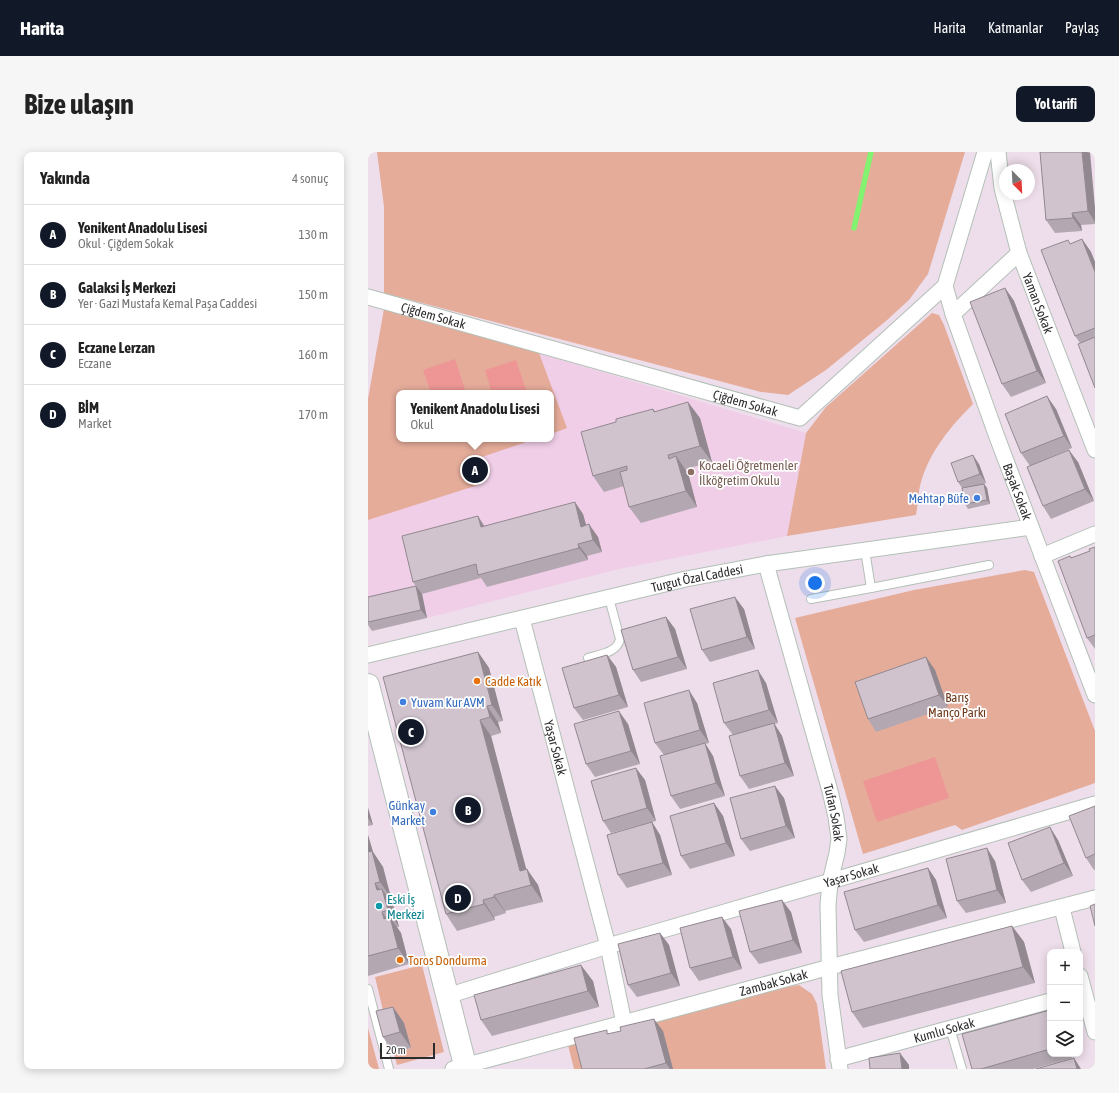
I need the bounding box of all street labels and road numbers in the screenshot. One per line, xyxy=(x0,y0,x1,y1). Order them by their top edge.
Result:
street label: Yaman Sokak xyxy=(1020,271,1057,336)
street label: Çiğdem Sokak xyxy=(399,299,468,332)
street label: Çiğdem Sokak xyxy=(711,387,780,419)
street label: Başak Sokak xyxy=(1000,461,1035,522)
street label: Turgut Özal Caddesi xyxy=(650,561,744,595)
street label: Yaşar Sokak xyxy=(541,718,570,777)
street label: Tufan Sokak xyxy=(821,782,847,843)
street label: Yaşar Sokak xyxy=(822,860,881,890)
street label: Zambak Sokak xyxy=(738,966,810,999)
street label: Kumlu Sokak xyxy=(912,1014,976,1045)

